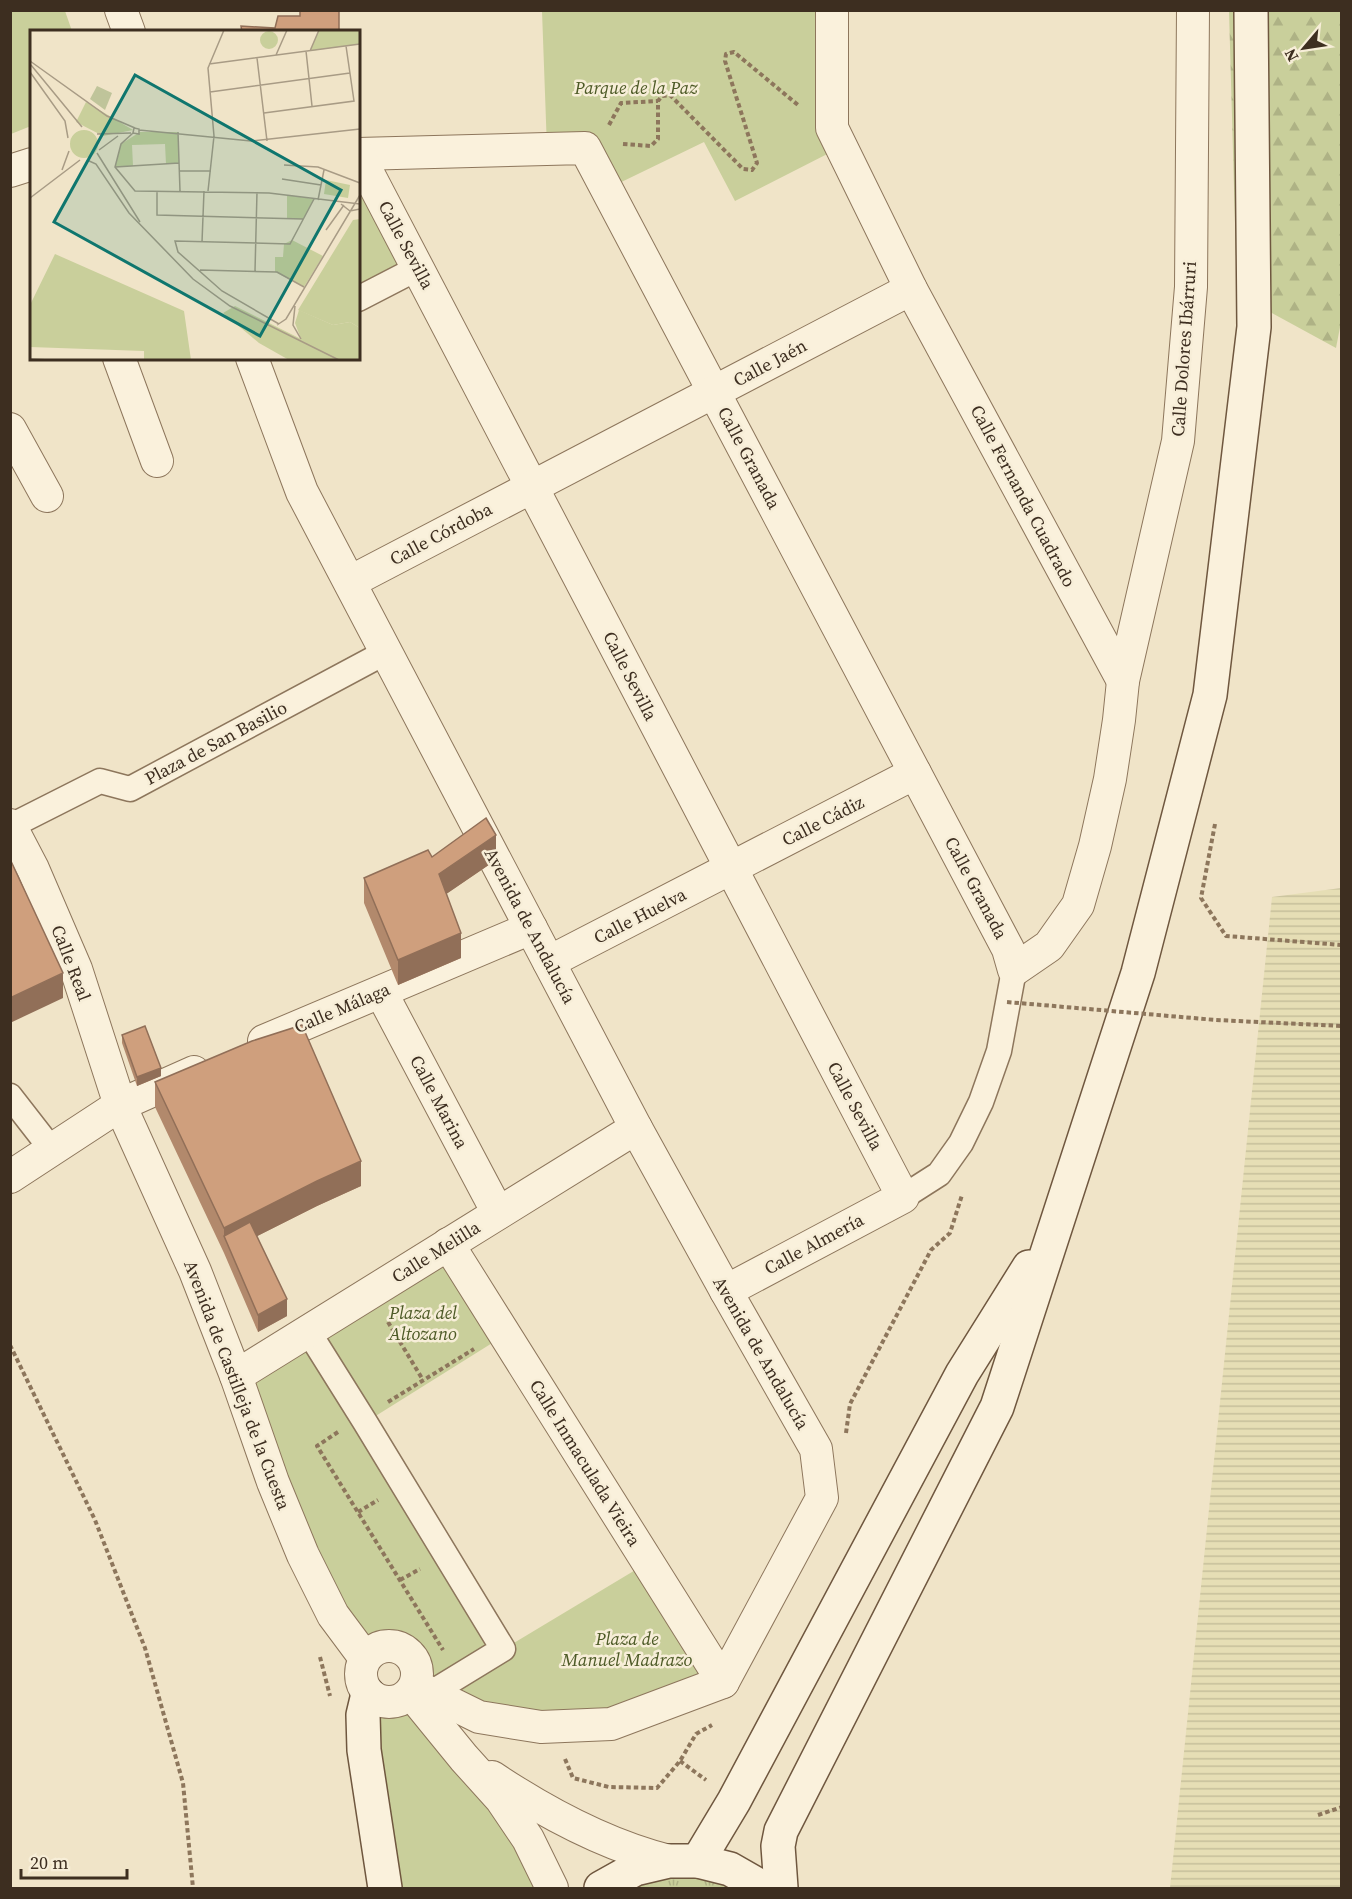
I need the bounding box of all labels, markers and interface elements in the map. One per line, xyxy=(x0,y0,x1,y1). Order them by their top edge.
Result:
north arrow xyxy=(1274,18,1334,78)
inset map xyxy=(30,30,360,360)
text: N xyxy=(1278,45,1303,66)
park label: Parque de la Paz xyxy=(573,75,698,100)
street label: Calle Sevilla xyxy=(373,196,441,294)
street label: Calle Dolores Ibárruri xyxy=(1165,260,1202,438)
street label: Calle Jaén xyxy=(729,333,811,392)
street label: Calle Fernanda Cuadrado xyxy=(965,400,1082,591)
street label: Calle Granada xyxy=(712,402,787,514)
street label: Calle Córdoba xyxy=(385,496,497,571)
street label: Calle Sevilla xyxy=(597,627,664,725)
street label: Plaza de San Basilio xyxy=(140,694,291,791)
street label: Calle Cádiz xyxy=(777,789,868,852)
street label: Calle Granada xyxy=(939,832,1014,944)
street label: Avenida de Andalucía xyxy=(479,844,582,1009)
street label: Calle Huelva xyxy=(589,881,691,950)
street label: Calle Real xyxy=(46,921,97,1004)
street label: Calle Málaga xyxy=(290,976,394,1039)
street label: Calle Marina xyxy=(404,1051,475,1154)
street label: Calle Sevilla xyxy=(822,1057,890,1155)
street label: Calle Almería xyxy=(760,1206,869,1280)
street label: Calle Melilla xyxy=(387,1214,485,1289)
street label: Avenida de Castilleja de la Cuesta xyxy=(178,1256,297,1514)
street label: Avenida de Andalucía xyxy=(707,1272,816,1435)
park label: Plaza del Altozano xyxy=(388,1300,457,1346)
street label: Calle Inmaculada Vieira xyxy=(524,1375,647,1552)
park label: Plaza de Manuel Madrazo xyxy=(561,1626,692,1672)
scale bar xyxy=(21,1842,128,1880)
text: 20 m xyxy=(30,1850,68,1875)

